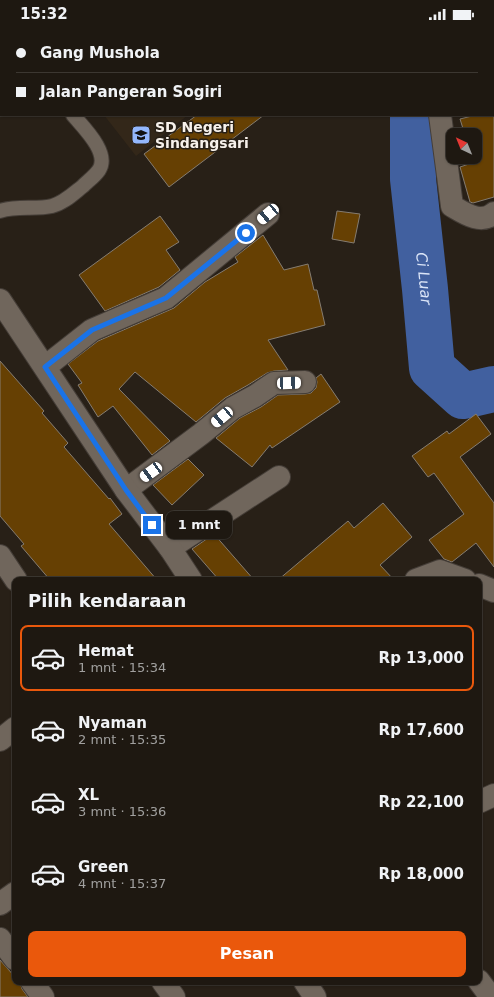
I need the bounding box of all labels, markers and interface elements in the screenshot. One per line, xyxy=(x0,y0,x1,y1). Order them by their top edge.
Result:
text: 15:32 xyxy=(20,5,68,23)
text: Gang Mushola xyxy=(40,44,160,62)
text: Jalan Pangeran Sogiri xyxy=(40,83,222,101)
place label: SD Negeri Sindangsari xyxy=(155,119,249,151)
school or university icon: SD Negeri Sindangsari xyxy=(130,124,152,146)
north arrow xyxy=(446,128,482,164)
map controls xyxy=(446,128,482,164)
car xyxy=(255,202,281,226)
route start xyxy=(237,224,255,242)
water label: Ci Luar xyxy=(412,251,435,306)
car xyxy=(277,377,301,389)
car xyxy=(209,405,235,429)
car xyxy=(138,460,164,484)
callout: 1 mnt xyxy=(166,511,232,539)
route end xyxy=(143,516,161,534)
text: 1 mnt xyxy=(178,517,220,532)
text: Pilih kendaraan xyxy=(28,590,186,611)
icon: car xyxy=(30,640,66,676)
text: Hemat xyxy=(78,642,134,660)
text: Rp 13,000 xyxy=(379,649,464,667)
text: 1 mnt · 15:34 xyxy=(78,660,166,675)
icon: car xyxy=(30,712,66,748)
text: Nyaman xyxy=(78,714,147,732)
text: Rp 17,600 xyxy=(379,721,464,739)
text: 2 mnt · 15:35 xyxy=(78,732,166,747)
icon: car xyxy=(30,784,66,820)
text: XL xyxy=(78,786,99,804)
text: Rp 22,100 xyxy=(379,793,464,811)
text: 3 mnt · 15:36 xyxy=(78,804,166,819)
icon: car xyxy=(30,856,66,892)
text: Green xyxy=(78,858,129,876)
text: Rp 18,000 xyxy=(379,865,464,883)
text: 4 mnt · 15:37 xyxy=(78,876,166,891)
button: Pesan xyxy=(28,931,466,977)

